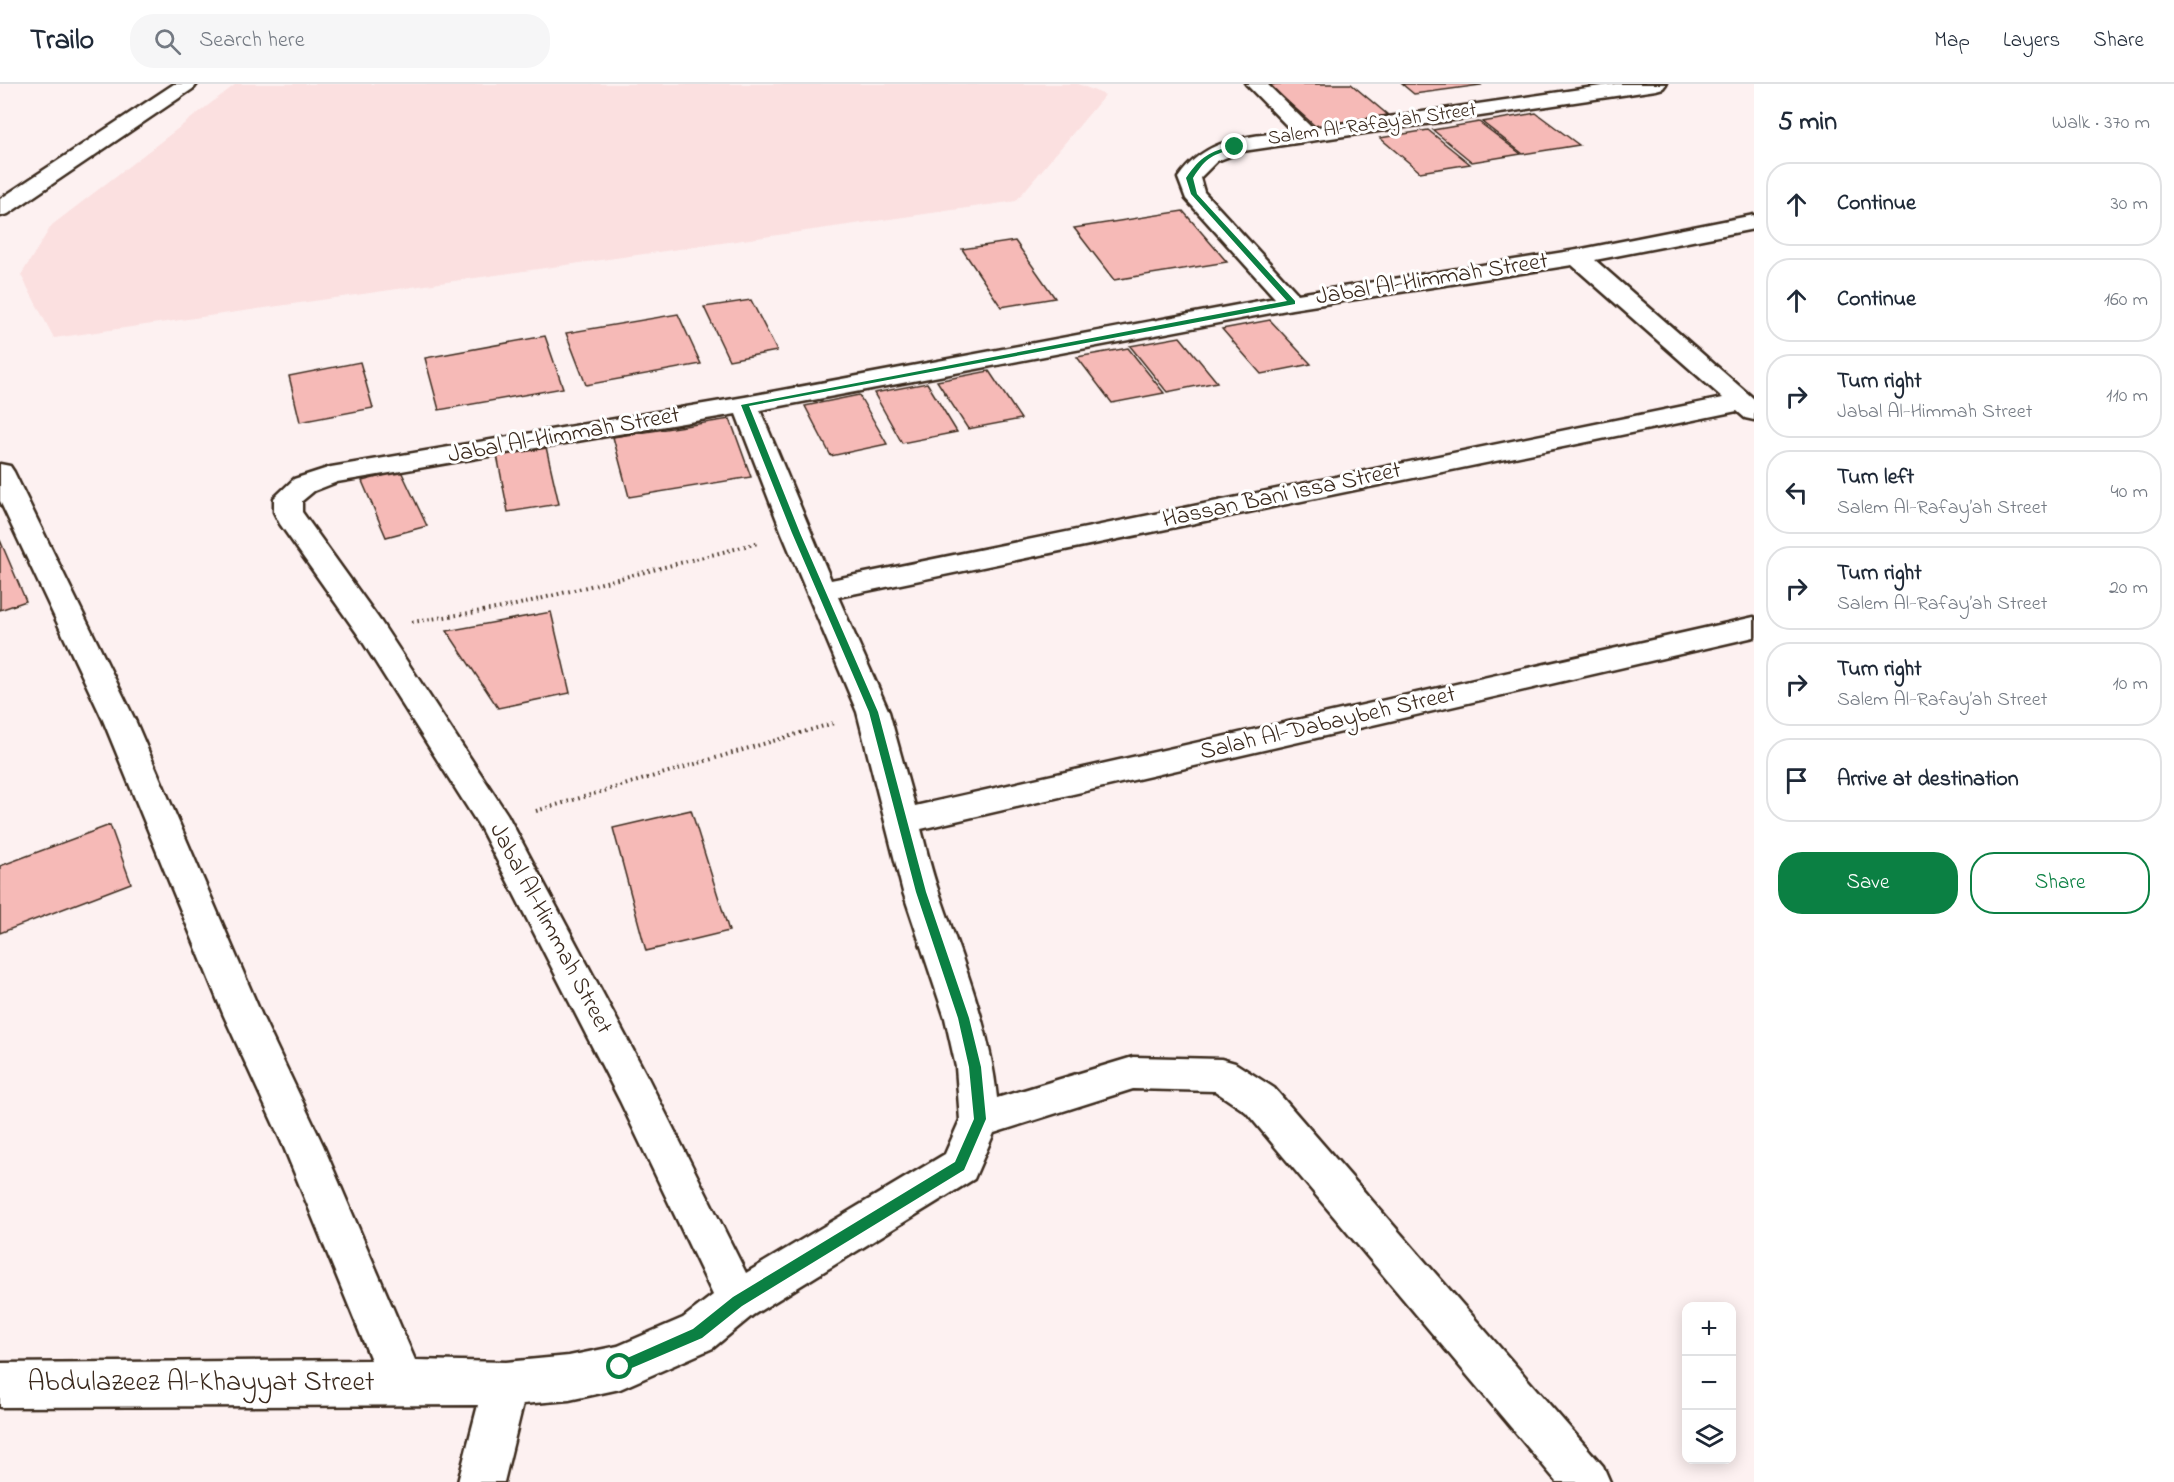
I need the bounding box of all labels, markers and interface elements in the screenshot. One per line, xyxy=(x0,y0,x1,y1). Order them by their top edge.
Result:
search box xyxy=(130,14,550,68)
text: Trailo xyxy=(30,21,94,62)
icon: search xyxy=(151,25,184,58)
text: Search here xyxy=(199,25,305,57)
text: Map xyxy=(1934,26,1970,56)
text: Layers xyxy=(2003,26,2060,56)
text: Share xyxy=(2093,26,2144,56)
street label: Salem Al-Rafay’ah Street xyxy=(1266,96,1479,154)
text: 5 min xyxy=(1778,104,1837,142)
text: Walk · 370 m xyxy=(2052,109,2150,138)
route end xyxy=(1221,133,1247,159)
icon: ahead xyxy=(1780,188,1813,221)
text: Continue xyxy=(1837,188,1916,220)
text: 30 m xyxy=(2111,190,2148,219)
street label: Jabal Al-Himmah Street xyxy=(1313,244,1551,316)
icon: ahead xyxy=(1780,284,1813,317)
text: Continue xyxy=(1837,284,1916,316)
text: 160 m xyxy=(2104,286,2148,315)
text: Turn right xyxy=(1837,366,1922,398)
icon: right xyxy=(1780,380,1813,413)
text: 110 m xyxy=(2106,382,2148,411)
street label: Jabal Al-Himmah Street xyxy=(445,398,683,474)
text: Jabal Al-Himmah Street xyxy=(1837,398,2032,427)
street label: Hassan Bani Issa Street xyxy=(1160,454,1404,538)
text: Turn left xyxy=(1837,462,1914,494)
icon: left xyxy=(1780,476,1813,509)
text: 40 m xyxy=(2111,478,2148,507)
text: Salem Al-Rafay’ah Street xyxy=(1837,494,2048,523)
text: Turn right xyxy=(1837,558,1922,590)
icon: right xyxy=(1780,572,1813,605)
text: 20 m xyxy=(2109,574,2148,603)
text: Salem Al-Rafay’ah Street xyxy=(1837,590,2048,619)
text: Turn right xyxy=(1837,654,1922,686)
icon: right xyxy=(1780,668,1813,701)
text: 10 m xyxy=(2112,670,2148,699)
street label: Salah Al-Dabaybeh Street xyxy=(1197,678,1460,771)
text: Salem Al-Rafay’ah Street xyxy=(1837,686,2048,715)
icon: arrive xyxy=(1780,764,1813,797)
text: Arrive at destination xyxy=(1837,764,2019,796)
street label: Jabal Al-Himmah Street xyxy=(479,817,621,1041)
button: Save xyxy=(1778,852,1958,914)
button: Share xyxy=(1970,852,2150,914)
map controls xyxy=(1682,1302,1736,1464)
button: + xyxy=(1682,1302,1736,1356)
route start xyxy=(606,1353,632,1379)
button: − xyxy=(1682,1356,1736,1410)
street label: Abdulazeez Al-Khayyat Street xyxy=(28,1363,374,1404)
button: layers xyxy=(1682,1410,1736,1464)

